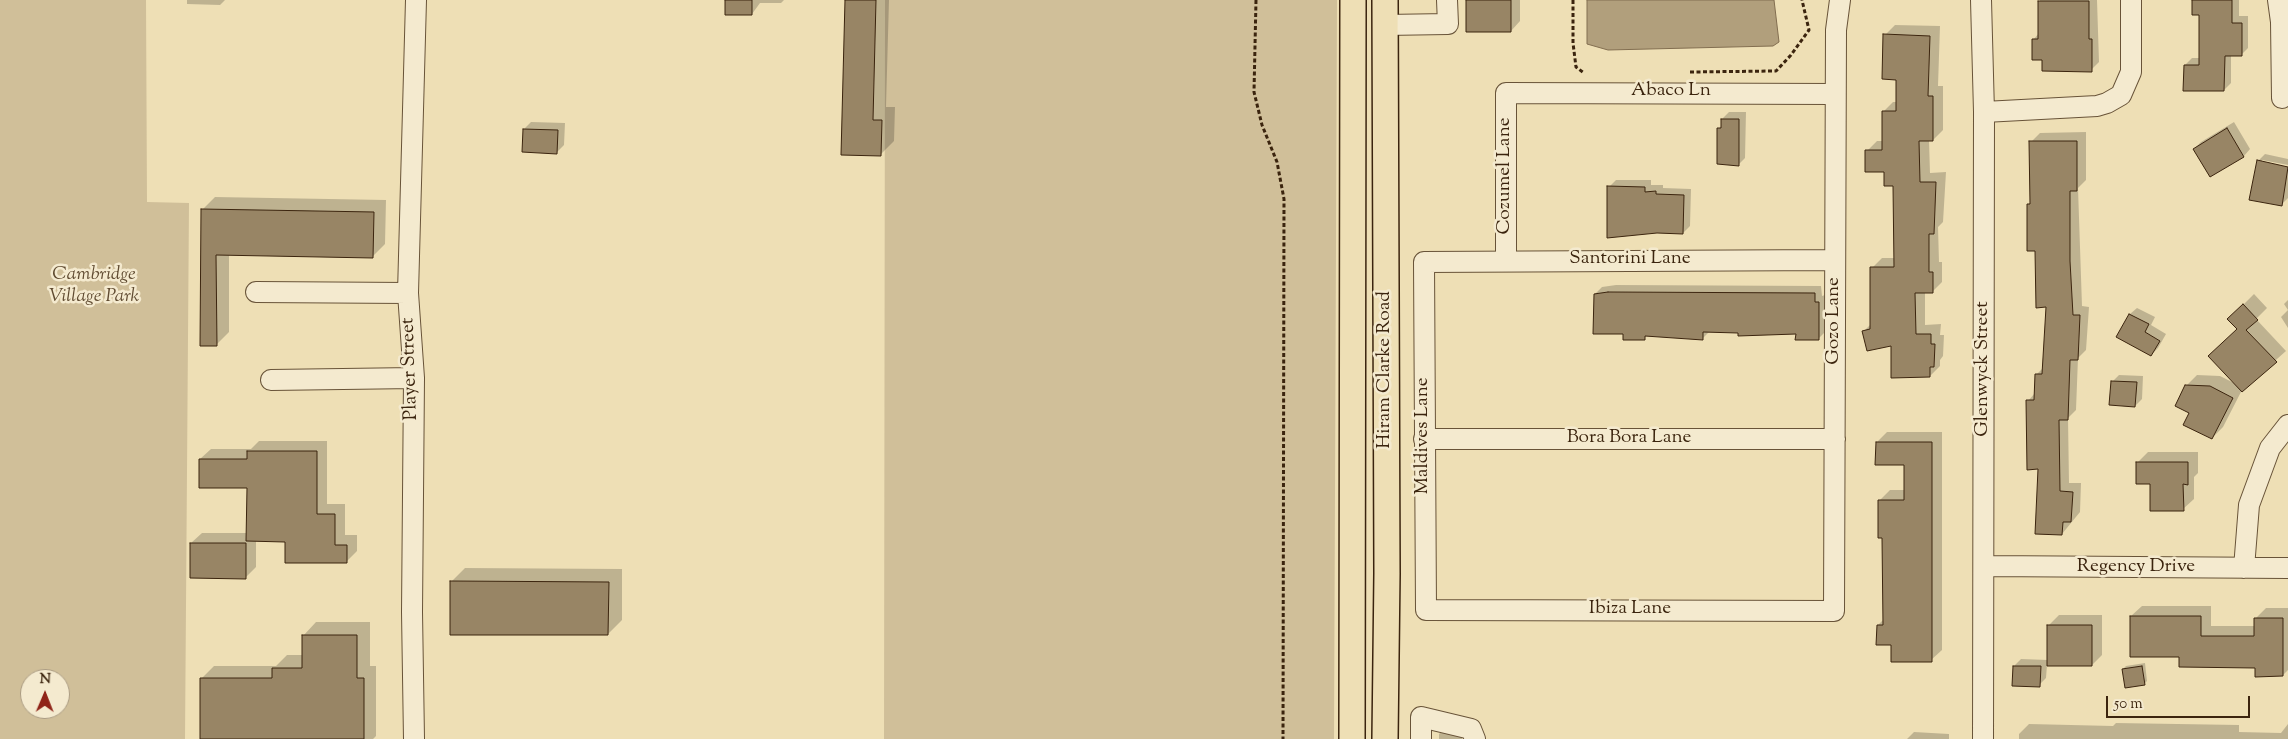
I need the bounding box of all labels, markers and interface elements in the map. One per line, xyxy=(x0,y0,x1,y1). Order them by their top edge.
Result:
street label: Abaco Ln xyxy=(1631,81,1711,103)
street label: Cozumel Lane xyxy=(1495,117,1517,235)
street label: Santorini Lane xyxy=(1569,249,1691,271)
park label: Cambridge Village Park xyxy=(49,265,139,309)
street label: Gozo Lane xyxy=(1824,277,1846,365)
street label: Hiram Clarke Road xyxy=(1375,291,1397,449)
street label: Glenwyck Street xyxy=(1973,301,1995,437)
street label: Player Street xyxy=(398,317,424,421)
street label: Maldives Lane xyxy=(1413,377,1435,495)
street label: Bora Bora Lane xyxy=(1567,428,1691,450)
street label: Regency Drive xyxy=(2077,557,2195,579)
street label: Ibiza Lane xyxy=(1589,599,1671,621)
north arrow xyxy=(20,669,70,719)
text: N xyxy=(39,670,51,690)
scale bar xyxy=(2108,686,2252,718)
text: 50 m xyxy=(2114,694,2143,715)

